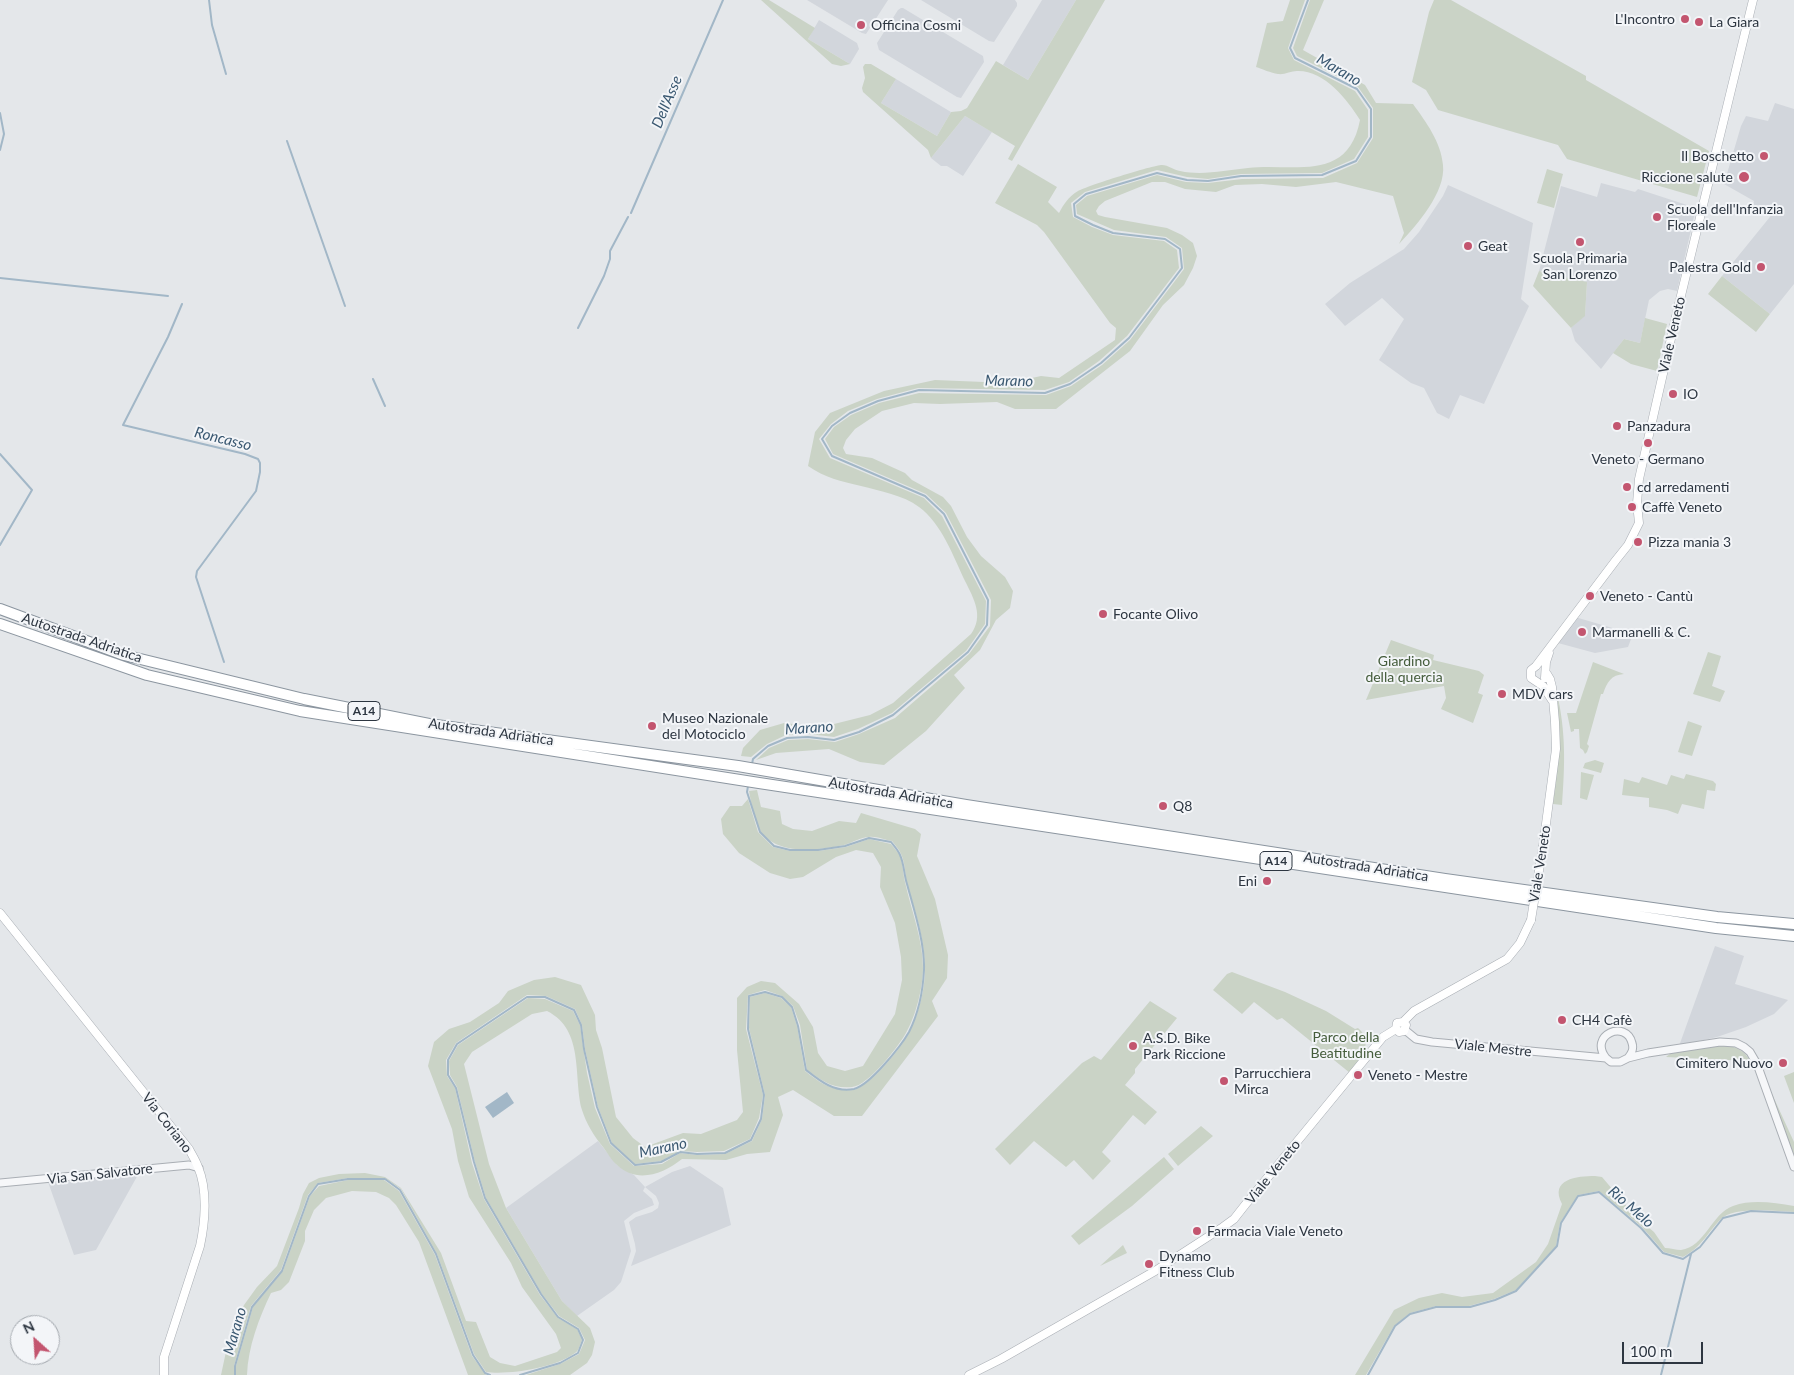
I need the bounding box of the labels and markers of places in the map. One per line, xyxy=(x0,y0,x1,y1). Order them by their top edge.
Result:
place label: L'Incontro xyxy=(1615,11,1675,27)
marker: L'Incontro xyxy=(1679,13,1691,25)
place label: La Giara xyxy=(1709,14,1759,30)
marker: La Giara xyxy=(1693,16,1705,28)
place label: Officina Cosmi xyxy=(871,17,961,33)
marker: Officina Cosmi xyxy=(855,19,867,31)
place label: Il Boschetto xyxy=(1681,148,1754,164)
marker: Il Boschetto xyxy=(1758,150,1770,162)
place label: Riccione salute xyxy=(1641,169,1733,185)
marker: Riccione salute xyxy=(1737,170,1751,184)
place label: Scuola dell'Infanzia Floreale xyxy=(1667,201,1783,233)
marker: Scuola dell'Infanzia Floreale xyxy=(1651,211,1663,223)
marker: Scuola Primaria San Lorenzo xyxy=(1574,236,1586,248)
place label: Geat xyxy=(1478,238,1507,254)
marker: Geat xyxy=(1462,240,1474,252)
place label: Scuola Primaria San Lorenzo xyxy=(1533,250,1627,282)
place label: Palestra Gold xyxy=(1669,259,1751,275)
marker: Palestra Gold xyxy=(1755,261,1767,273)
place label: IO xyxy=(1683,386,1698,402)
marker: IO xyxy=(1667,388,1679,400)
place label: Panzadura xyxy=(1627,418,1691,434)
marker: Panzadura xyxy=(1611,420,1623,432)
marker: Veneto - Germano xyxy=(1642,437,1654,449)
place label: Veneto - Germano xyxy=(1591,451,1705,467)
place label: cd arredamenti xyxy=(1637,479,1729,495)
marker: cd arredamenti xyxy=(1621,481,1633,493)
place label: Caffè Veneto xyxy=(1642,499,1722,515)
marker: Caffè Veneto xyxy=(1626,501,1638,513)
place label: Pizza mania 3 xyxy=(1648,534,1731,550)
marker: Pizza mania 3 xyxy=(1632,536,1644,548)
place label: Veneto - Cantù xyxy=(1600,588,1693,604)
marker: Veneto - Cantù xyxy=(1584,590,1596,602)
place label: Focante Olivo xyxy=(1113,606,1198,622)
marker: Focante Olivo xyxy=(1097,608,1109,620)
place label: Marmanelli & C. xyxy=(1592,624,1690,640)
marker: Marmanelli & C. xyxy=(1576,626,1588,638)
place label: MDV cars xyxy=(1512,686,1573,702)
marker: MDV cars xyxy=(1496,688,1508,700)
place label: Museo Nazionale del Motociclo xyxy=(662,710,768,742)
marker: Museo Nazionale del Motociclo xyxy=(646,720,658,732)
place label: Q8 xyxy=(1173,798,1192,814)
marker: Q8 xyxy=(1157,800,1169,812)
place label: Eni xyxy=(1238,873,1257,889)
marker: Eni xyxy=(1261,875,1273,887)
place label: CH4 Cafè xyxy=(1572,1012,1632,1028)
marker: CH4 Cafè xyxy=(1556,1014,1568,1026)
place label: A.S.D. Bike Park Riccione xyxy=(1143,1030,1226,1062)
marker: A.S.D. Bike Park Riccione xyxy=(1127,1040,1139,1052)
place label: Cimitero Nuovo xyxy=(1676,1055,1773,1071)
marker: Cimitero Nuovo xyxy=(1777,1057,1789,1069)
place label: Parrucchiera Mirca xyxy=(1234,1065,1311,1098)
place label: Veneto - Mestre xyxy=(1368,1067,1468,1083)
marker: Veneto - Mestre xyxy=(1352,1069,1364,1081)
marker: Parrucchiera Mirca xyxy=(1218,1075,1230,1087)
place label: Farmacia Viale Veneto xyxy=(1207,1223,1343,1239)
marker: Farmacia Viale Veneto xyxy=(1191,1225,1203,1237)
place label: Dynamo Fitness Club xyxy=(1159,1248,1234,1280)
marker: Dynamo Fitness Club xyxy=(1143,1258,1155,1270)

